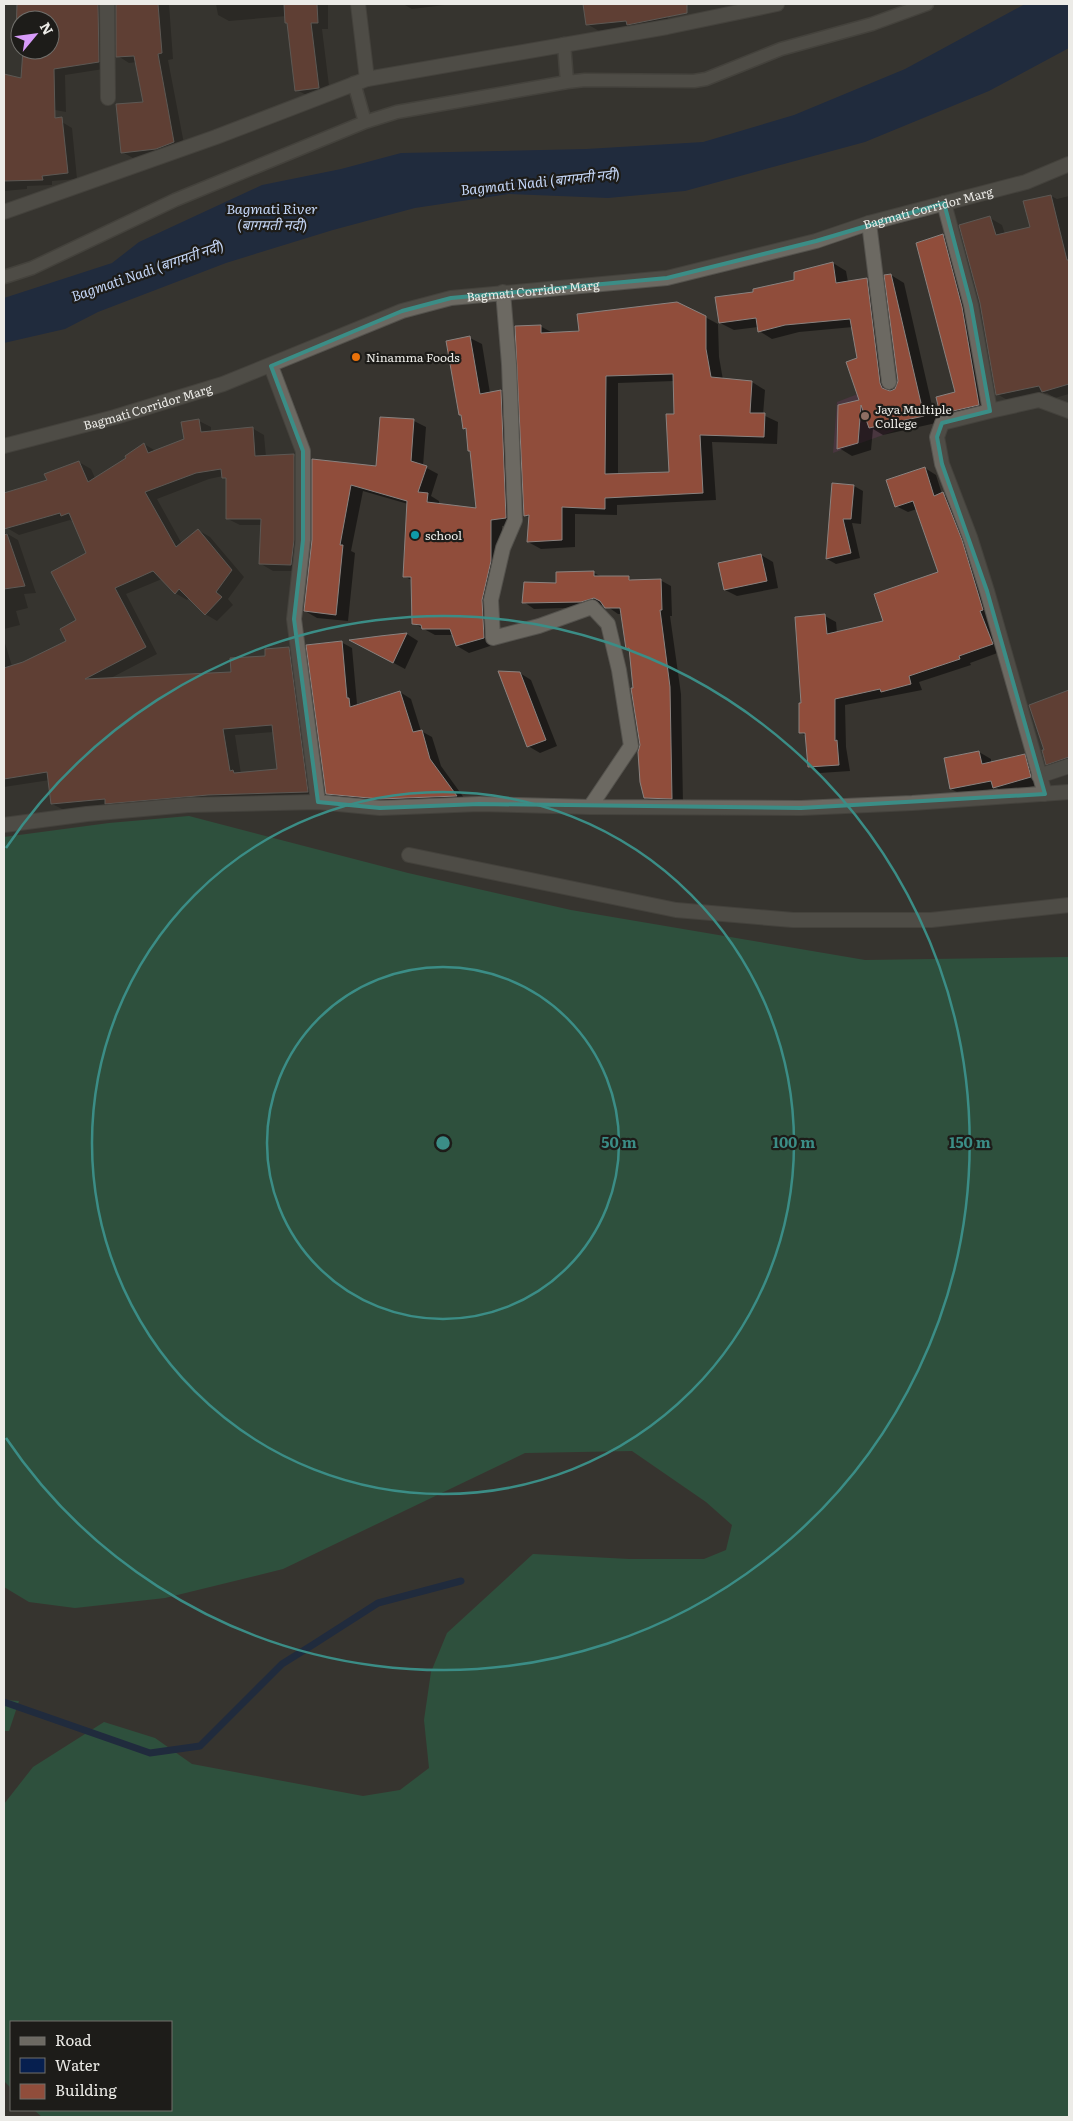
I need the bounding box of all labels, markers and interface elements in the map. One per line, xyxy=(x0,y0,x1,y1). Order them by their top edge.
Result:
north arrow xyxy=(10,10,60,60)
text: N xyxy=(36,18,59,38)
water label: Bagmati Nadi (बागमती नदी) xyxy=(459,163,621,199)
street label: Bagmati Corridor Marg xyxy=(861,182,995,233)
water label: Bagmati River (बागमती नदी) xyxy=(226,198,318,234)
water label: Bagmati Nadi (बागमती नदी) xyxy=(68,235,226,305)
street label: Bagmati Corridor Marg xyxy=(466,275,601,306)
place label: Ninamma Foods xyxy=(366,348,460,366)
marker: Ninamma Foods xyxy=(350,351,362,363)
street label: Bagmati Corridor Marg xyxy=(81,379,215,434)
place label: Jaya Multiple College xyxy=(875,400,952,432)
marker: Jaya Multiple College xyxy=(859,410,871,422)
place label: school xyxy=(425,526,462,544)
marker: school xyxy=(409,529,421,541)
text: 50 m xyxy=(601,1130,637,1153)
text: 100 m xyxy=(773,1130,815,1153)
text: 150 m xyxy=(949,1130,991,1153)
centre of rings xyxy=(434,1134,452,1152)
legend xyxy=(10,2021,172,2111)
text: Road xyxy=(55,2028,91,2051)
text: Water xyxy=(55,2053,100,2076)
text: Building xyxy=(55,2078,117,2101)

